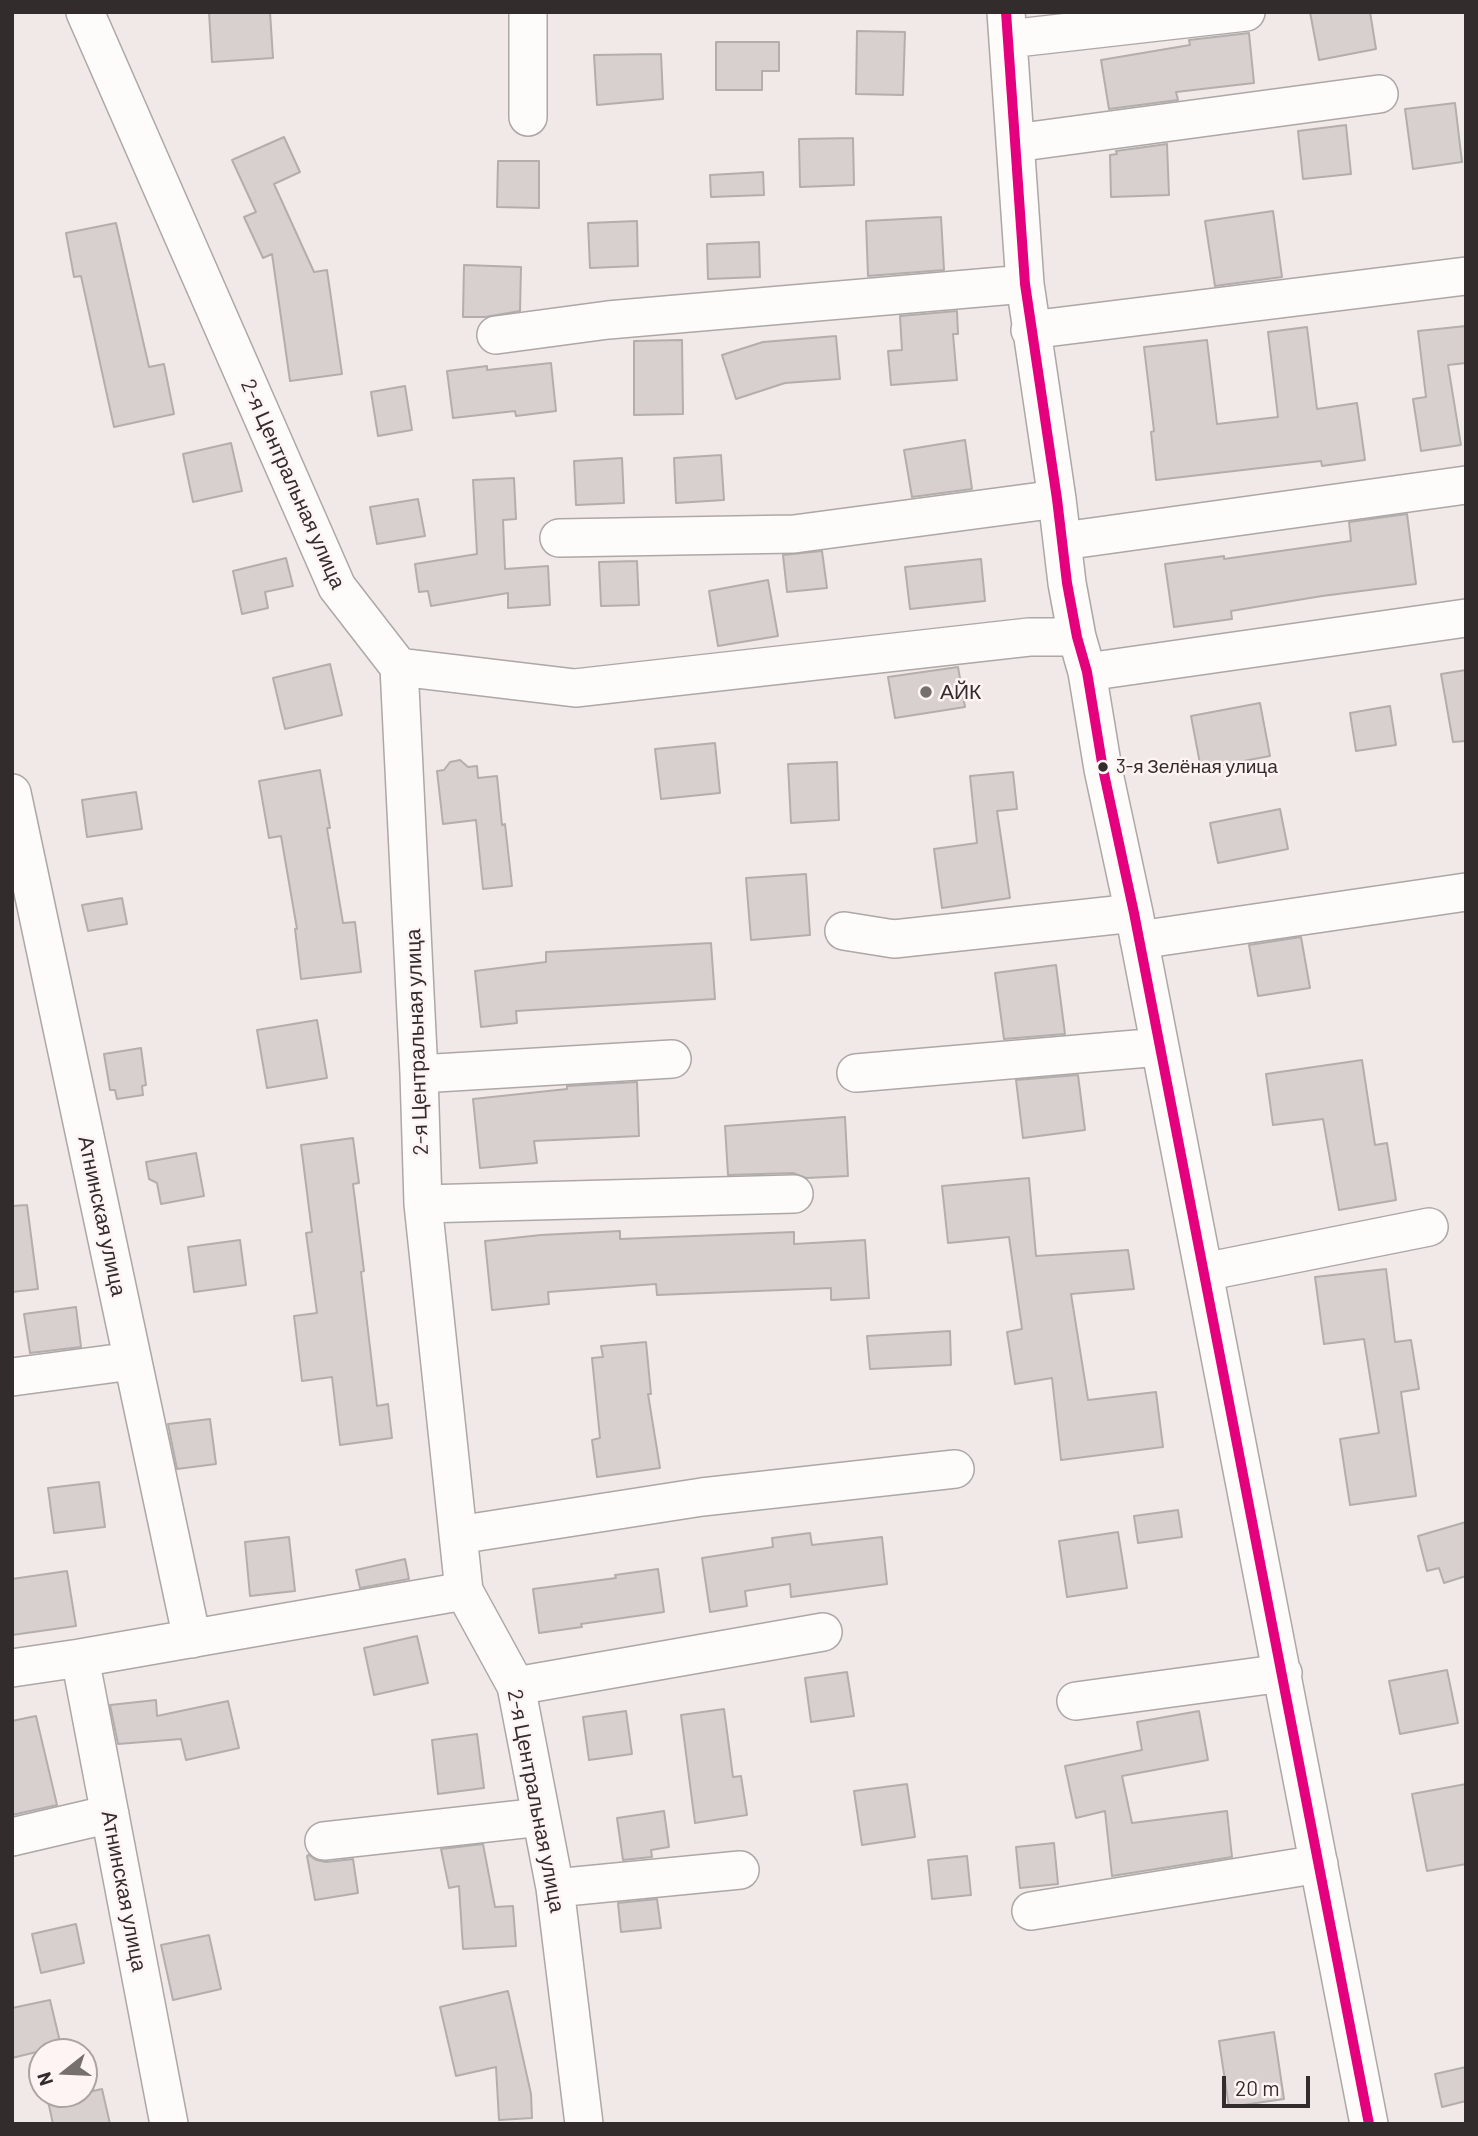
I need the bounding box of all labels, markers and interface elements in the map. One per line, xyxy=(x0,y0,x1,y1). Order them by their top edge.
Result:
street label: 2-я Центральная улица xyxy=(235,375,351,593)
place label: АЙК xyxy=(940,679,981,705)
marker: АЙК xyxy=(918,684,934,700)
place label: 3-я Зелёная улица xyxy=(1116,756,1278,778)
marker: 3-я Зелёная улица xyxy=(1096,760,1110,774)
street label: 2-я Центральная улица xyxy=(400,928,434,1156)
street label: Атнинская улица xyxy=(73,1134,131,1298)
street label: 2-я Центральная улица xyxy=(502,1687,570,1915)
street label: Атнинская улица xyxy=(96,1808,152,1974)
north arrow xyxy=(28,2038,98,2108)
scale bar xyxy=(1226,2062,1314,2106)
text: N xyxy=(32,2069,57,2089)
text: 20 m xyxy=(1235,2075,1280,2100)

